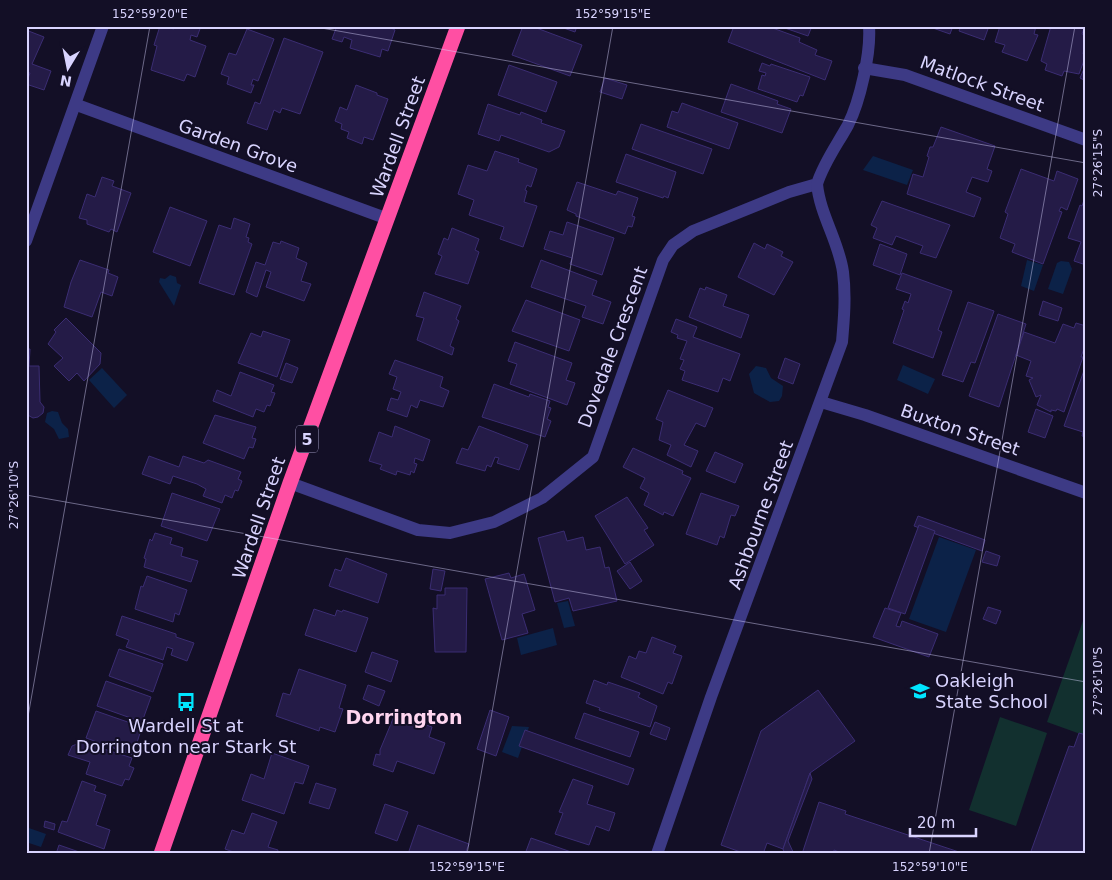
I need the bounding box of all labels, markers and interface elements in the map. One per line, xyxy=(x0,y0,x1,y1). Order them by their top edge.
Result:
text: 152°59'20"E xyxy=(112,7,188,21)
text: 152°59'15"E xyxy=(575,7,651,21)
north arrow xyxy=(42,42,92,92)
street label: Matlock Street xyxy=(917,51,1047,116)
text: N xyxy=(59,72,73,90)
street label: Wardell Street xyxy=(366,73,429,200)
street label: Garden Grove xyxy=(176,114,301,177)
text: 27°26'15"S xyxy=(1091,129,1105,197)
street label: Dovedale Crescent xyxy=(574,263,652,430)
street label: Buxton Street xyxy=(898,399,1022,460)
road number: 5 xyxy=(296,426,318,452)
street label: Ashbourne Street xyxy=(724,438,797,592)
street label: Wardell Street xyxy=(228,454,289,582)
text: 27°26'10"S xyxy=(7,461,21,529)
text: 27°26'10"S xyxy=(1091,647,1105,715)
place label: Oakleigh State School xyxy=(935,670,1048,712)
school or university icon: Oakleigh State School xyxy=(909,680,931,702)
bus stop icon: Wardell St at Dorrington near Stark St xyxy=(175,691,197,713)
district label: Dorrington xyxy=(346,706,462,728)
place label: Wardell St at Dorrington near Stark St xyxy=(76,715,296,757)
scale bar xyxy=(910,805,976,837)
text: 20 m xyxy=(917,814,955,832)
text: 152°59'15"E xyxy=(429,860,505,874)
text: 152°59'10"E xyxy=(892,860,968,874)

